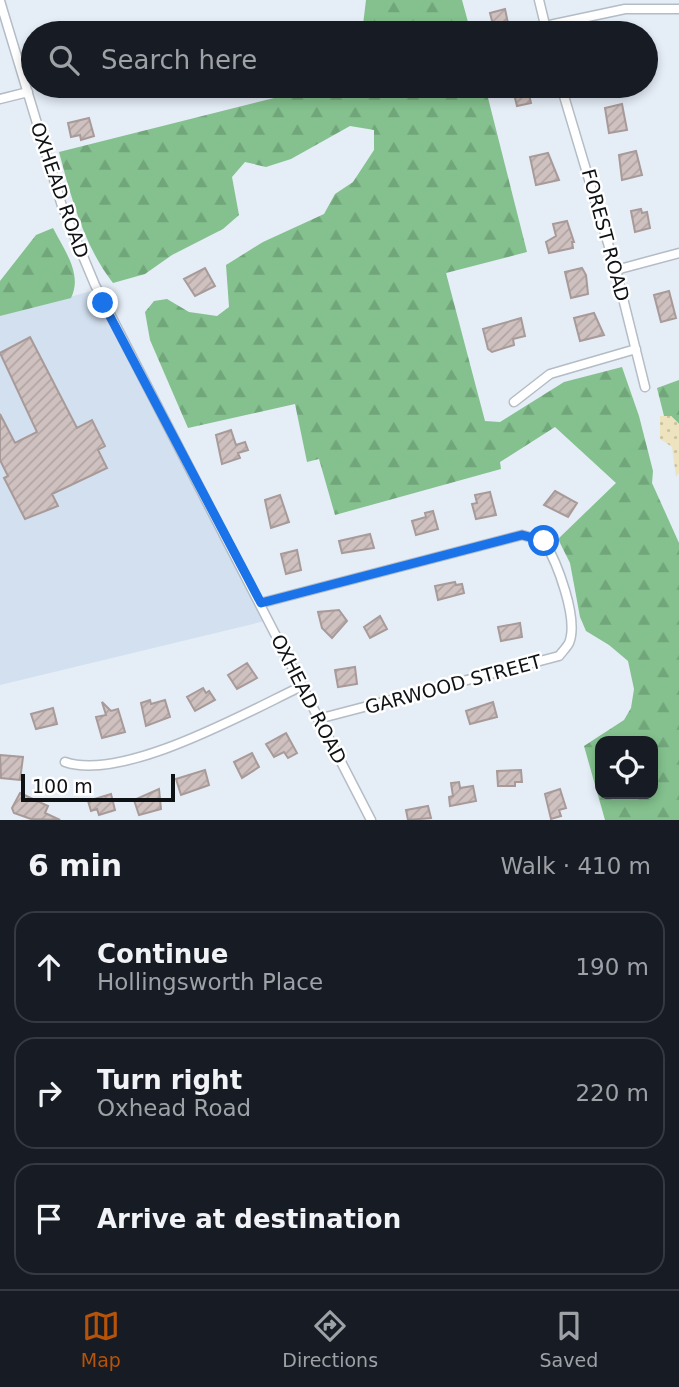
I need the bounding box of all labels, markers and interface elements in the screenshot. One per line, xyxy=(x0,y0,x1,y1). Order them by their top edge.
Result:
search box xyxy=(21,21,658,98)
icon: search xyxy=(45,41,83,79)
text: Search here xyxy=(101,45,257,75)
street label: OXHEAD ROAD xyxy=(26,119,94,261)
street label: FOREST ROAD xyxy=(578,166,634,304)
route end xyxy=(87,287,118,318)
route start xyxy=(528,525,559,556)
street label: OXHEAD ROAD xyxy=(267,631,351,767)
street label: GARWOOD STREET xyxy=(362,650,544,718)
map controls xyxy=(595,736,658,799)
button: locate xyxy=(595,736,658,799)
scale bar xyxy=(21,771,175,803)
text: 100 m xyxy=(32,775,93,797)
text: 6 min xyxy=(28,848,122,883)
text: Walk · 410 m xyxy=(500,853,651,879)
text: Continue xyxy=(97,939,228,969)
icon: ahead xyxy=(30,948,68,986)
text: 190 m xyxy=(575,954,649,980)
text: Hollingsworth Place xyxy=(97,969,323,995)
text: Turn right xyxy=(97,1065,242,1095)
icon: right xyxy=(30,1074,68,1112)
text: 220 m xyxy=(575,1080,649,1106)
text: Oxhead Road xyxy=(97,1095,251,1121)
icon: arrive xyxy=(30,1200,68,1238)
text: Arrive at destination xyxy=(97,1204,401,1234)
tab: Map xyxy=(81,1307,121,1371)
tab: Directions xyxy=(282,1307,378,1371)
tab: Saved xyxy=(540,1307,598,1371)

